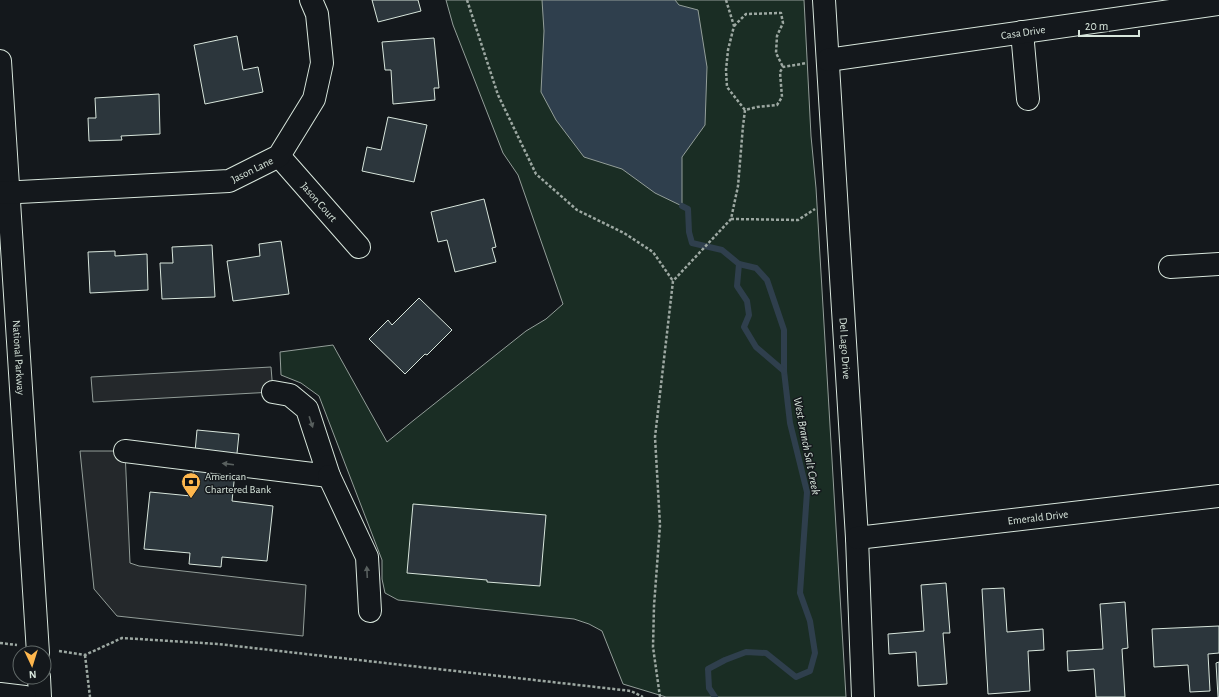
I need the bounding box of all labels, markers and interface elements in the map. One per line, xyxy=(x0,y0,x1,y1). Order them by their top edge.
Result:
scale bar xyxy=(1079,12,1139,38)
text: 20 m xyxy=(1085,20,1108,32)
street label: Casa Drive xyxy=(1000,24,1046,41)
street label: Jason Lane xyxy=(229,155,275,185)
street label: Jason Court xyxy=(299,180,339,224)
street label: Del Lago Drive xyxy=(837,317,852,380)
street label: National Parkway xyxy=(11,320,26,396)
water label: West Branch Salt Creek xyxy=(792,396,822,496)
one-way arrow xyxy=(309,417,315,429)
one-way arrow xyxy=(222,461,234,467)
bank icon: American Chartered Bank xyxy=(180,471,202,499)
place label: American Chartered Bank xyxy=(205,471,271,495)
street label: Emerald Drive xyxy=(1007,509,1069,526)
one-way arrow xyxy=(364,566,371,578)
north arrow xyxy=(12,645,52,685)
text: N xyxy=(28,669,37,680)

